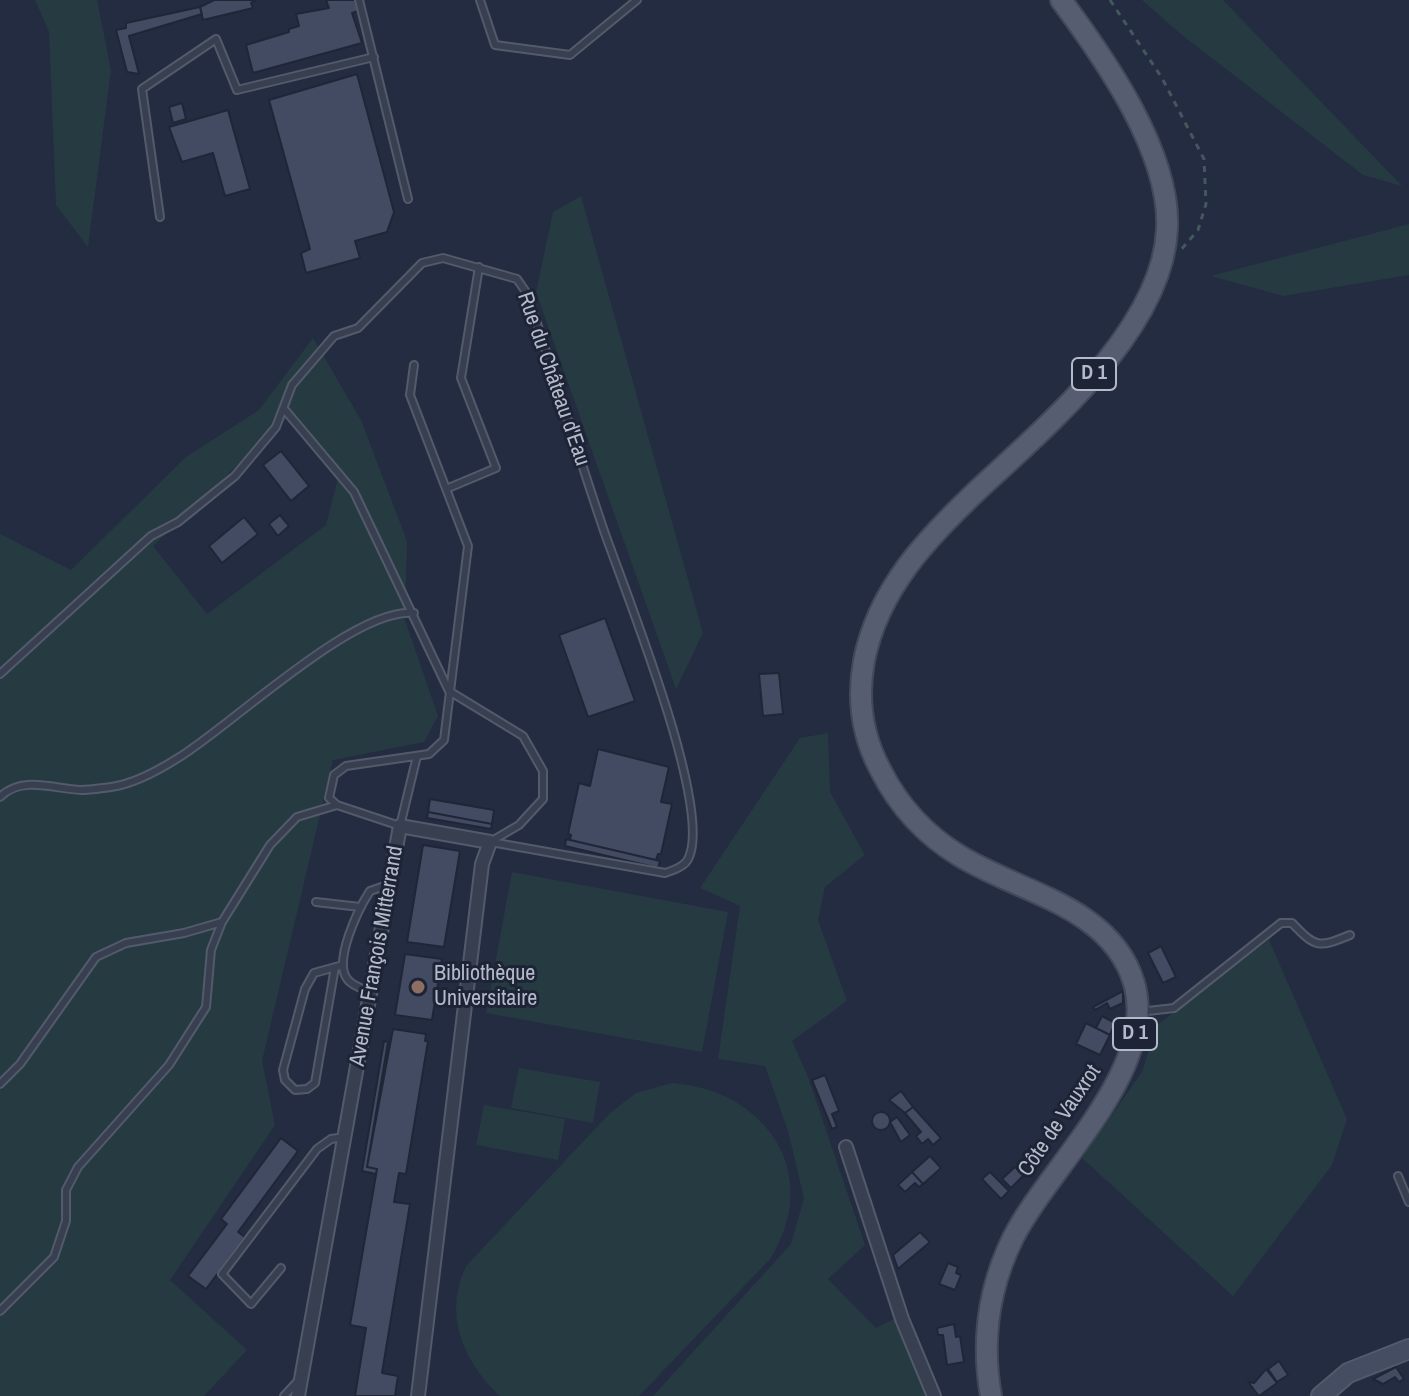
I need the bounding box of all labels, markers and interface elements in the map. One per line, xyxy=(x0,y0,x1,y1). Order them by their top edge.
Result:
street label: Rue du Château d'Eau xyxy=(511,289,595,469)
road number: D 1 xyxy=(1072,358,1116,390)
street label: Avenue François Mitterrand xyxy=(345,844,409,1068)
place label: Bibliothèque Universitaire xyxy=(434,961,537,1012)
marker: Bibliothèque Universitaire xyxy=(409,978,427,996)
road number: D 1 xyxy=(1113,1018,1157,1050)
street label: Côte de Vauxrot xyxy=(1013,1060,1107,1182)

